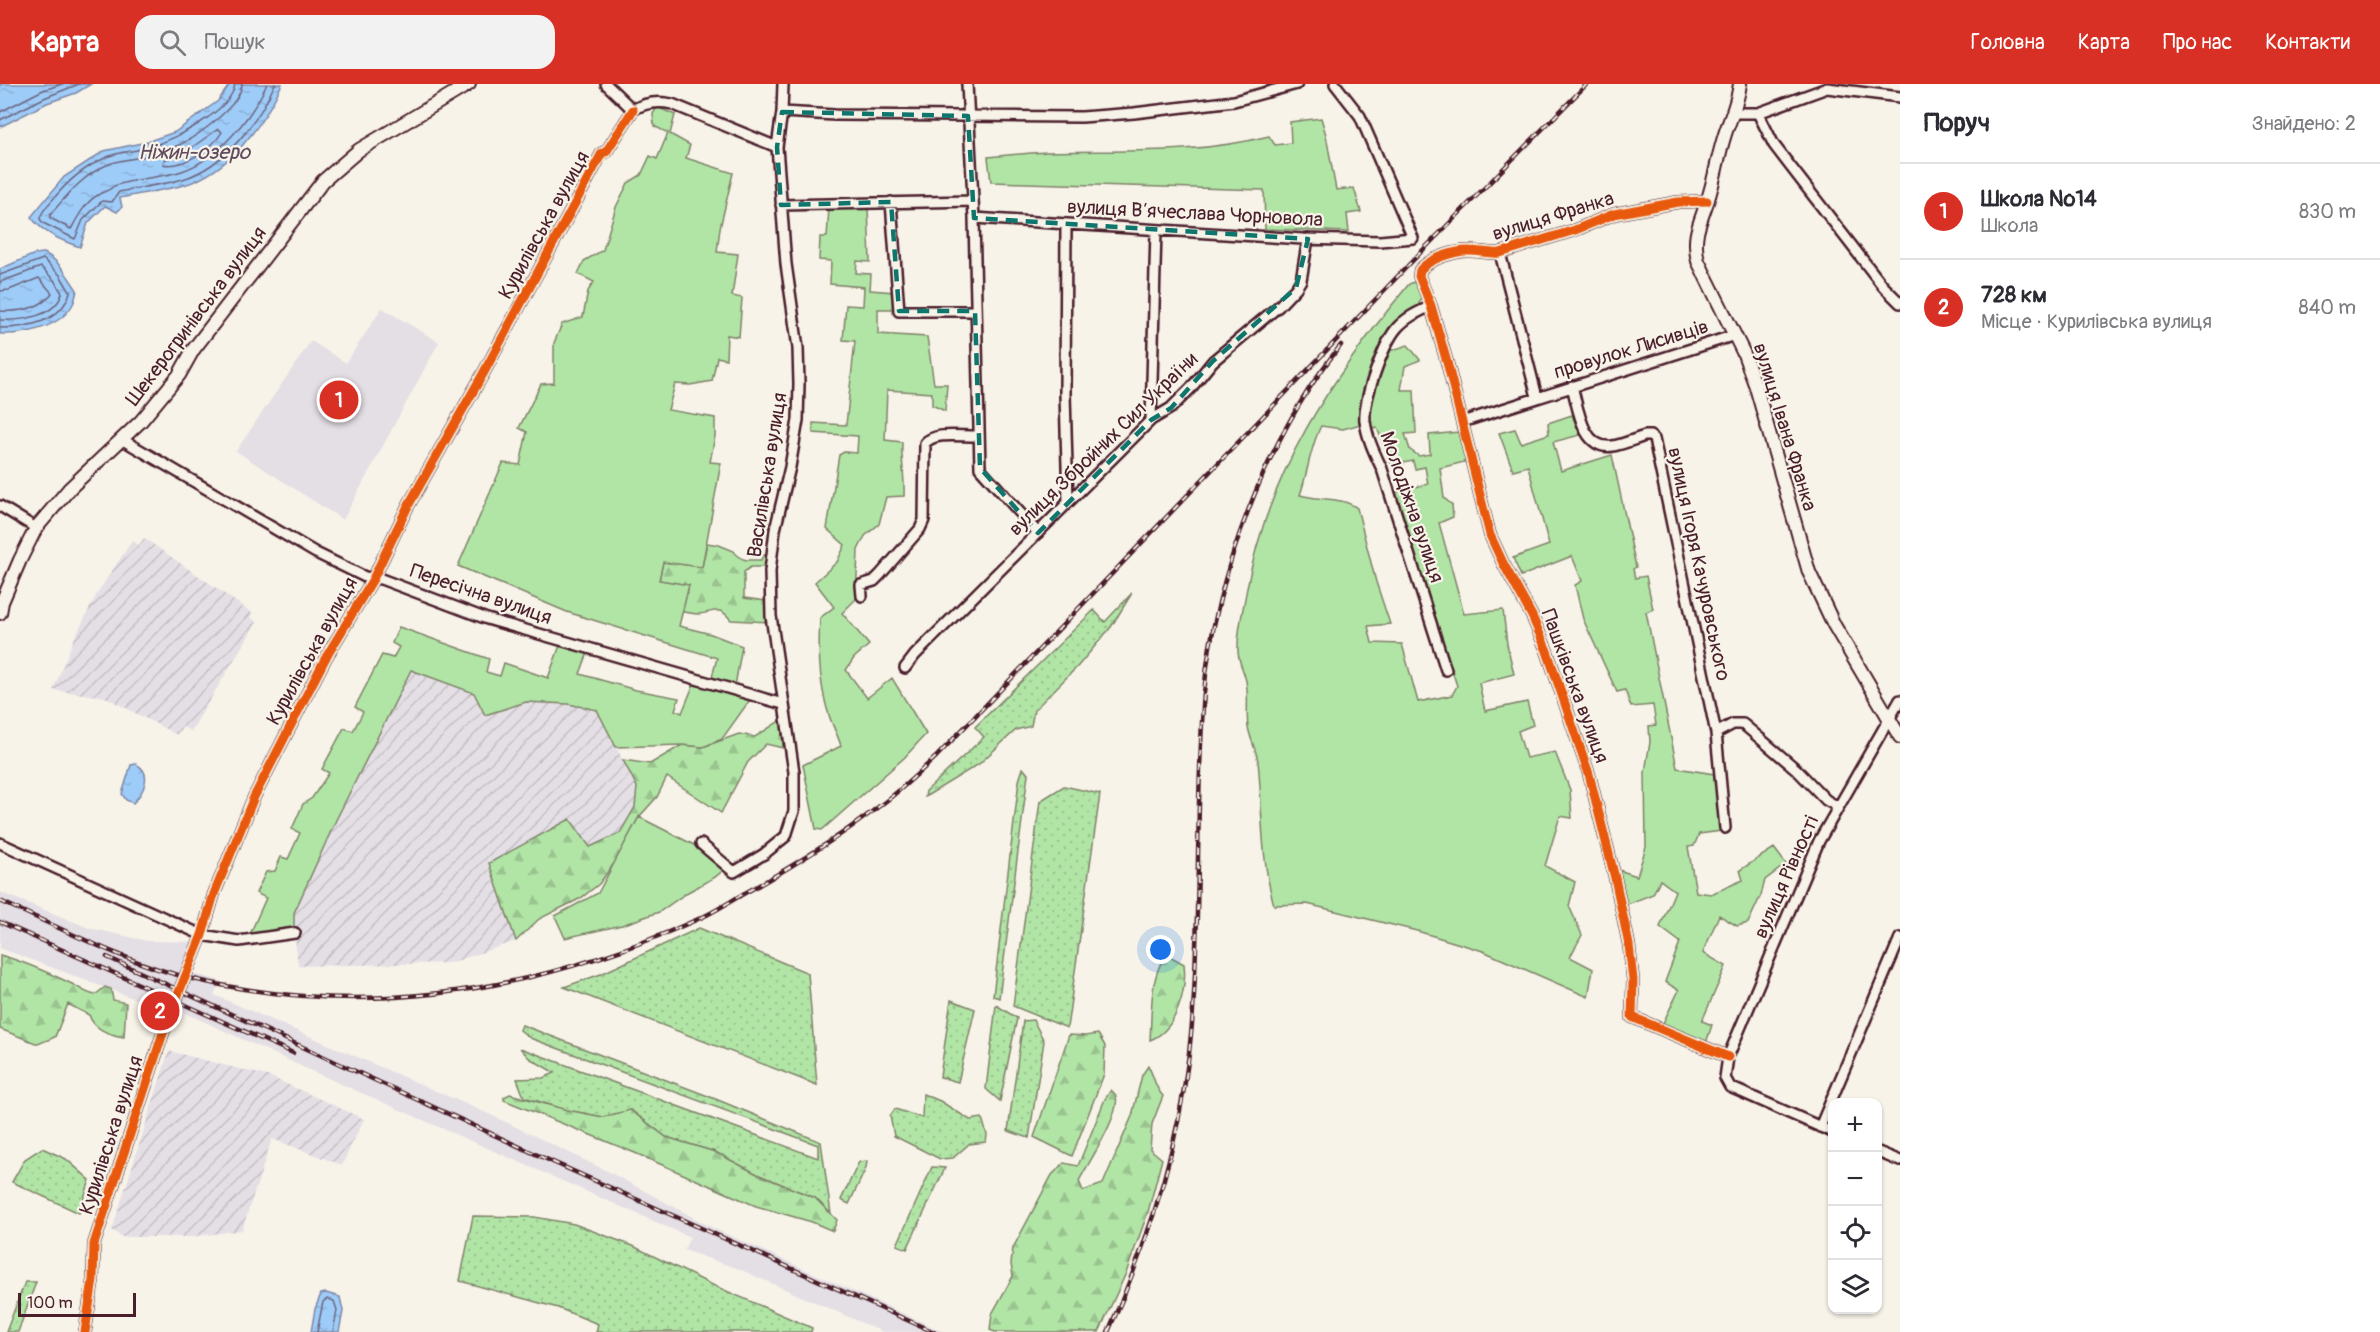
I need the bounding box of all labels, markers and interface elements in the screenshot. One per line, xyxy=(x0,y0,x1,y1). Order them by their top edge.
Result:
search box xyxy=(135,15,555,69)
text: Карта xyxy=(30,25,99,60)
icon: search xyxy=(156,26,189,59)
text: Пошук xyxy=(204,28,266,56)
text: Головна xyxy=(1971,29,2045,56)
text: Карта xyxy=(2078,29,2130,56)
text: Про нас xyxy=(2163,29,2232,56)
text: Контакти xyxy=(2265,29,2350,56)
text: Поруч xyxy=(1924,107,1990,139)
text: Знайдено: 2 xyxy=(2252,111,2356,136)
water label: Ніжин-озеро xyxy=(138,139,252,166)
street label: Курилівська вулиця xyxy=(493,147,595,303)
text: Школа №14 xyxy=(1981,185,2097,213)
street label: вулиця Франка xyxy=(1489,186,1617,246)
street label: вулиця Вʼячеслава Чорновола xyxy=(1066,194,1324,232)
text: 1 xyxy=(1940,199,1947,224)
text: 830 m xyxy=(2299,199,2356,224)
text: Школа xyxy=(1981,213,2038,238)
street label: Шекерогринівська вулиця xyxy=(120,221,272,411)
text: 728 км xyxy=(1981,281,2047,309)
text: 2 xyxy=(1938,295,1949,320)
text: 840 m xyxy=(2299,295,2356,320)
text: Місце · Курилівська вулиця xyxy=(1981,309,2212,334)
street label: провулок Лисивців xyxy=(1551,314,1711,384)
street label: вулиця Івана Франка xyxy=(1748,340,1822,514)
street label: вулиця Збройних Сил України xyxy=(1003,347,1203,541)
pin: 1 xyxy=(320,378,358,422)
street label: Василівська вулиця xyxy=(742,391,792,559)
street label: Молодіжна вулиця xyxy=(1374,428,1450,586)
street label: вулиця Ігоря Качуровського xyxy=(1662,445,1736,683)
street label: Пересічна вулиця xyxy=(407,558,555,630)
street label: Курилівська вулиця xyxy=(261,573,363,729)
street label: Пашківська вулиця xyxy=(1536,605,1614,767)
street label: вулиця Рівності xyxy=(1748,812,1824,942)
your location xyxy=(1146,935,1175,964)
pin: 2 xyxy=(140,988,180,1034)
street label: Курилівська вулиця xyxy=(74,1052,148,1218)
map controls xyxy=(1828,1098,1882,1314)
button: + xyxy=(1828,1098,1882,1152)
button: − xyxy=(1828,1152,1882,1206)
button: locate xyxy=(1828,1206,1882,1260)
button: layers xyxy=(1828,1260,1882,1314)
scale bar xyxy=(18,1290,136,1318)
text: 100 m xyxy=(27,1293,73,1313)

